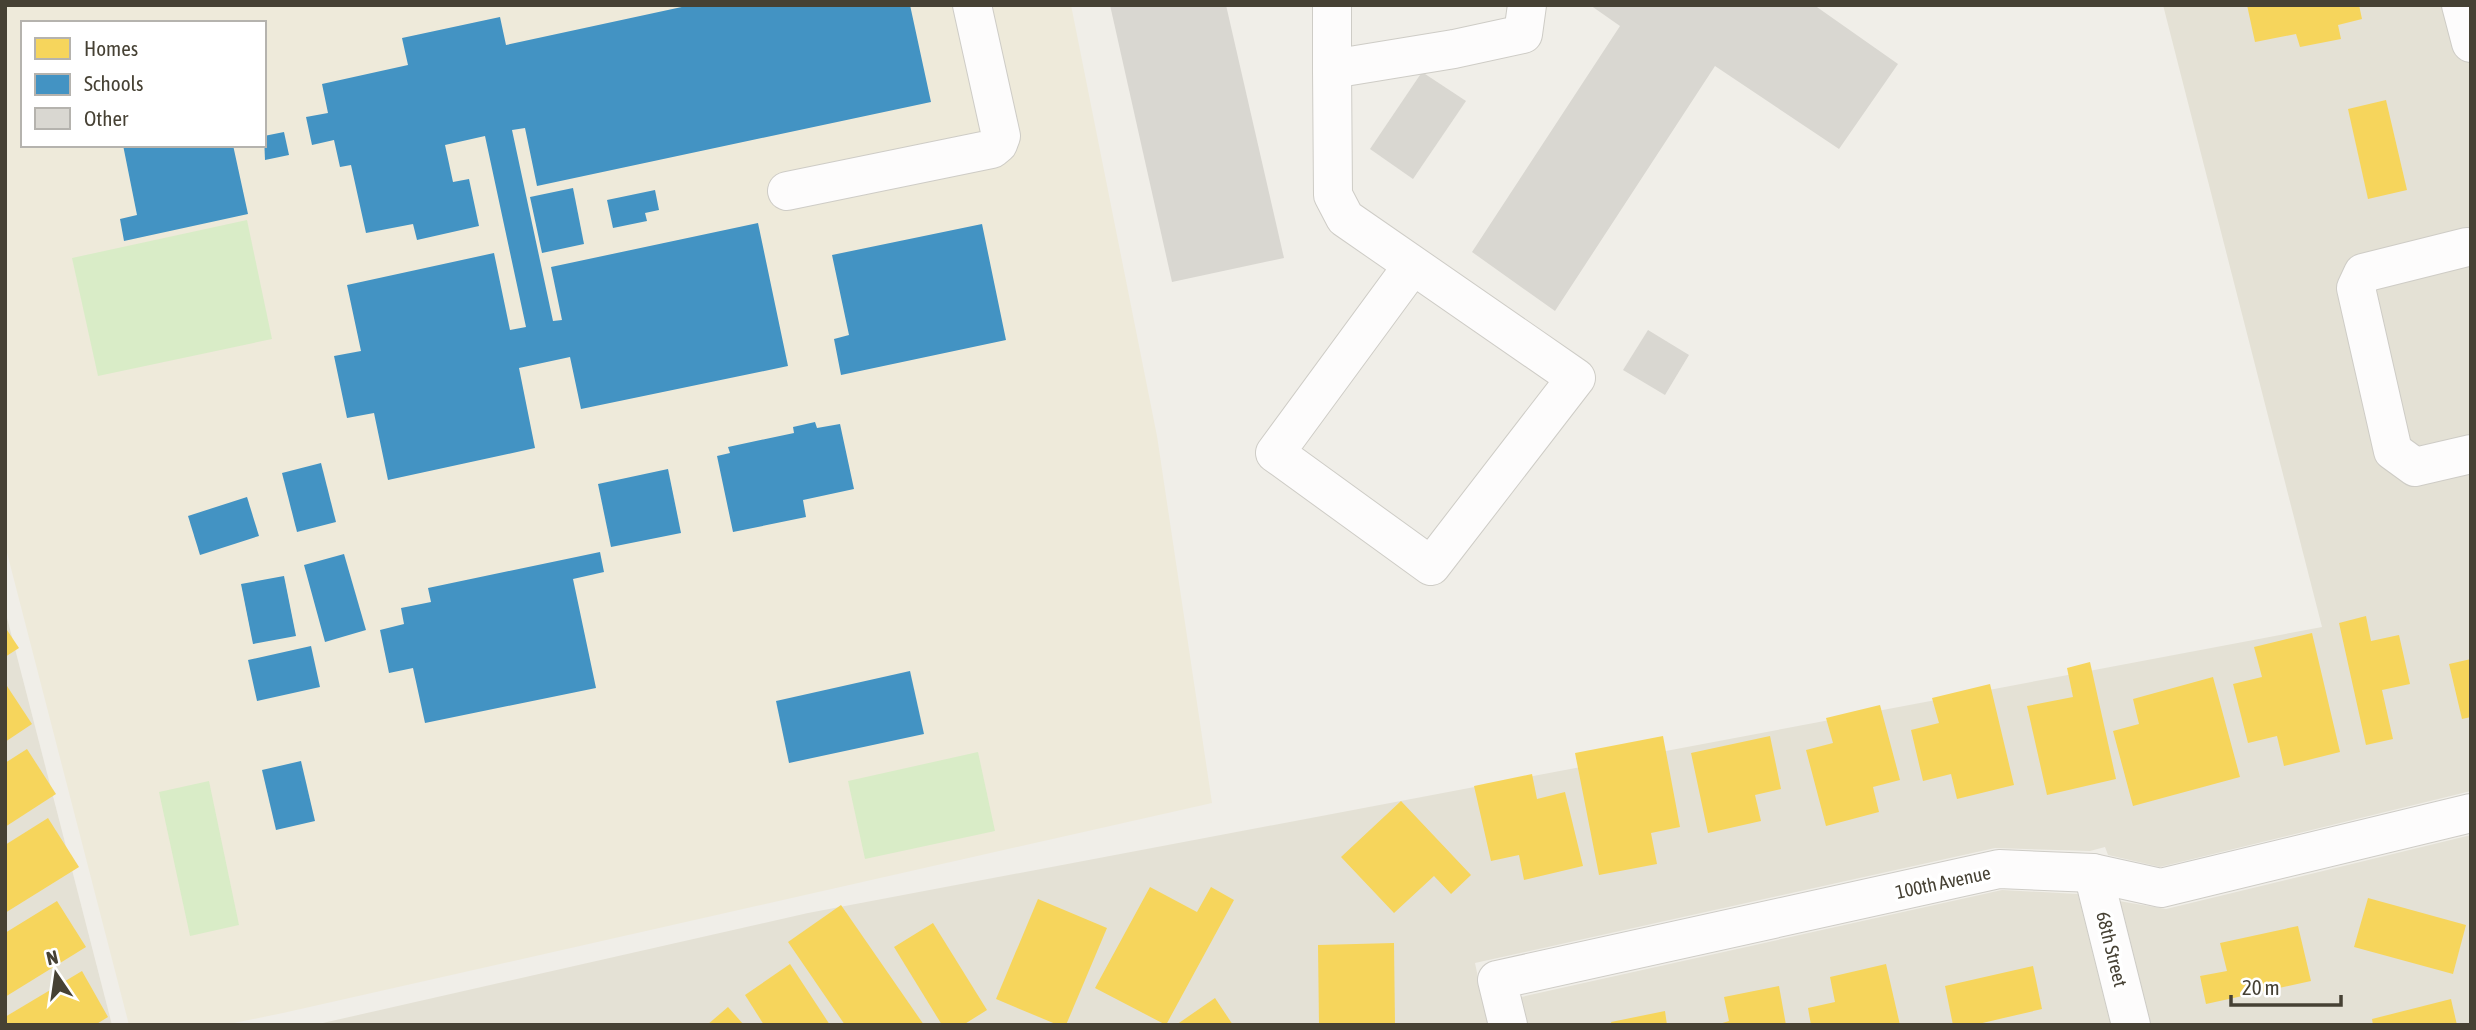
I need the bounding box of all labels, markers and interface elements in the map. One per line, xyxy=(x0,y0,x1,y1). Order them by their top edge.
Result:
legend xyxy=(21,21,266,147)
text: Homes xyxy=(84,36,138,60)
text: Schools xyxy=(84,71,144,95)
text: Other xyxy=(84,106,129,130)
street label: 100th Avenue xyxy=(1893,861,1993,903)
street label: 68th Street xyxy=(2092,909,2132,989)
north arrow xyxy=(21,939,91,1009)
text: N xyxy=(44,945,60,969)
scale bar xyxy=(2231,964,2341,1008)
text: 20 m xyxy=(2242,975,2280,999)

